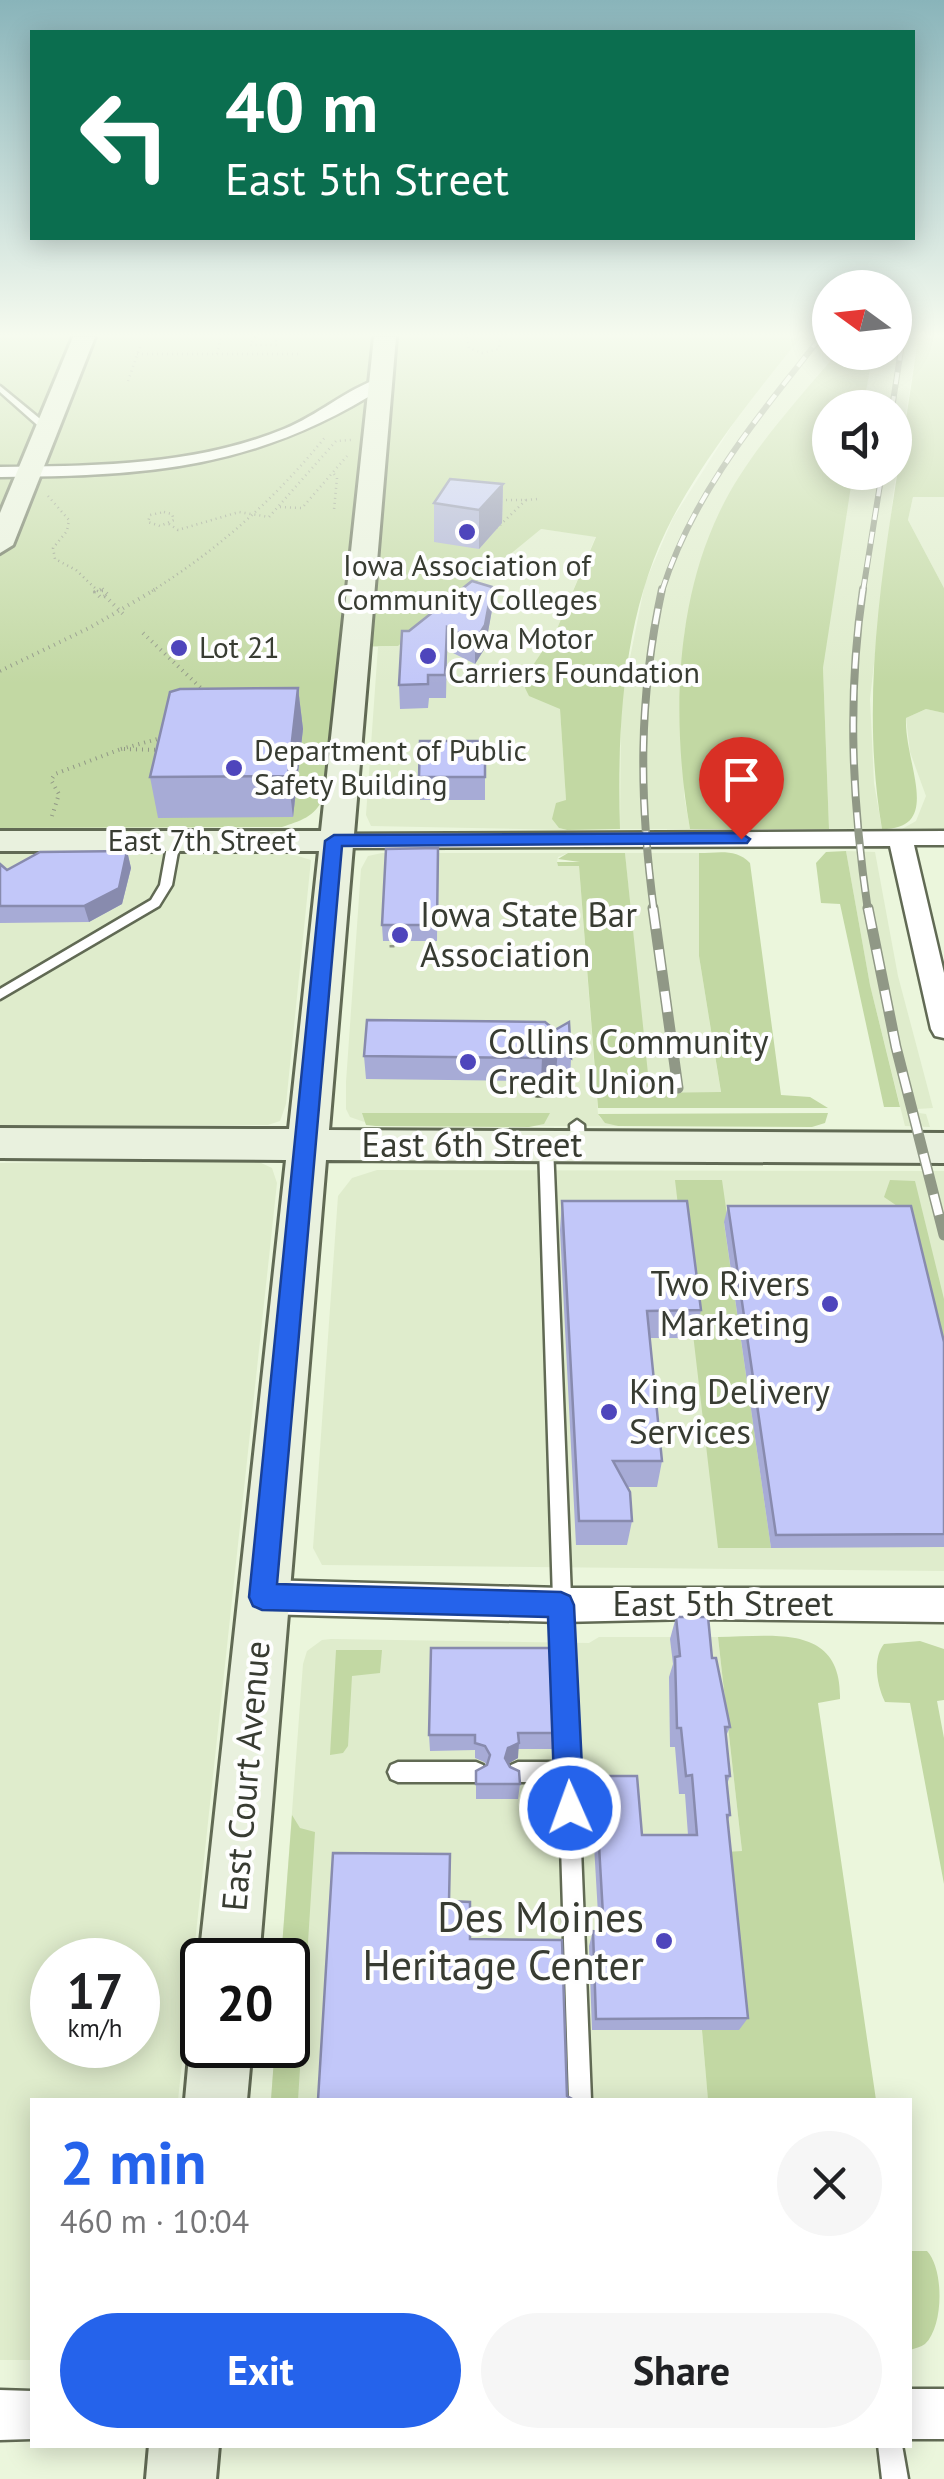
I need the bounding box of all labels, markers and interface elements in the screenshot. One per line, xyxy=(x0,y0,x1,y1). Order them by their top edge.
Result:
text: 40 m xyxy=(225,61,378,151)
icon: left xyxy=(60,70,190,200)
text: East 5th Street xyxy=(225,149,509,207)
north arrow xyxy=(812,270,912,370)
map controls xyxy=(812,270,912,490)
button: sound xyxy=(812,390,912,490)
marker: Iowa Association of Community Colleges xyxy=(456,521,478,543)
place label: Iowa Association of Community Colleges xyxy=(336,545,598,618)
place label: Iowa Motor Carriers Foundation xyxy=(448,618,700,691)
place label: Lot 21 xyxy=(199,627,280,666)
marker: Lot 21 xyxy=(168,637,190,659)
marker: Iowa Motor Carriers Foundation xyxy=(417,645,439,667)
place label: Department of Public Safety Building xyxy=(254,730,527,803)
pin xyxy=(699,737,784,840)
icon: arrive xyxy=(714,752,769,807)
marker: Department of Public Safety Building xyxy=(223,757,245,779)
street label: East 7th Street xyxy=(108,820,296,859)
place label: Iowa State Bar Association xyxy=(420,891,637,977)
marker: Iowa State Bar Association xyxy=(389,924,411,946)
place label: Collins Community Credit Union xyxy=(488,1018,769,1104)
marker: Collins Community Credit Union xyxy=(457,1051,479,1073)
street label: East 6th Street xyxy=(362,1121,583,1167)
place label: Two Rivers Marketing xyxy=(651,1260,810,1346)
marker: Two Rivers Marketing xyxy=(819,1293,841,1315)
place label: King Delivery Services xyxy=(629,1368,830,1454)
marker: King Delivery Services xyxy=(598,1401,620,1423)
street label: East 5th Street xyxy=(613,1580,834,1626)
street label: East Court Avenue xyxy=(210,1639,280,1913)
position arrow xyxy=(518,1756,622,1860)
place label: Des Moines Heritage Center xyxy=(363,1889,644,1992)
marker: Des Moines Heritage Center xyxy=(653,1930,675,1952)
speed limit sign: 20 xyxy=(180,1938,310,2068)
text: 17 xyxy=(67,1958,123,2023)
text: km/h xyxy=(68,2012,122,2044)
text: 2 min xyxy=(60,2123,206,2201)
button: close xyxy=(777,2131,882,2236)
text: 460 m · 10:04 xyxy=(60,2200,249,2242)
button: Exit xyxy=(60,2313,461,2428)
button: Share xyxy=(481,2313,882,2428)

